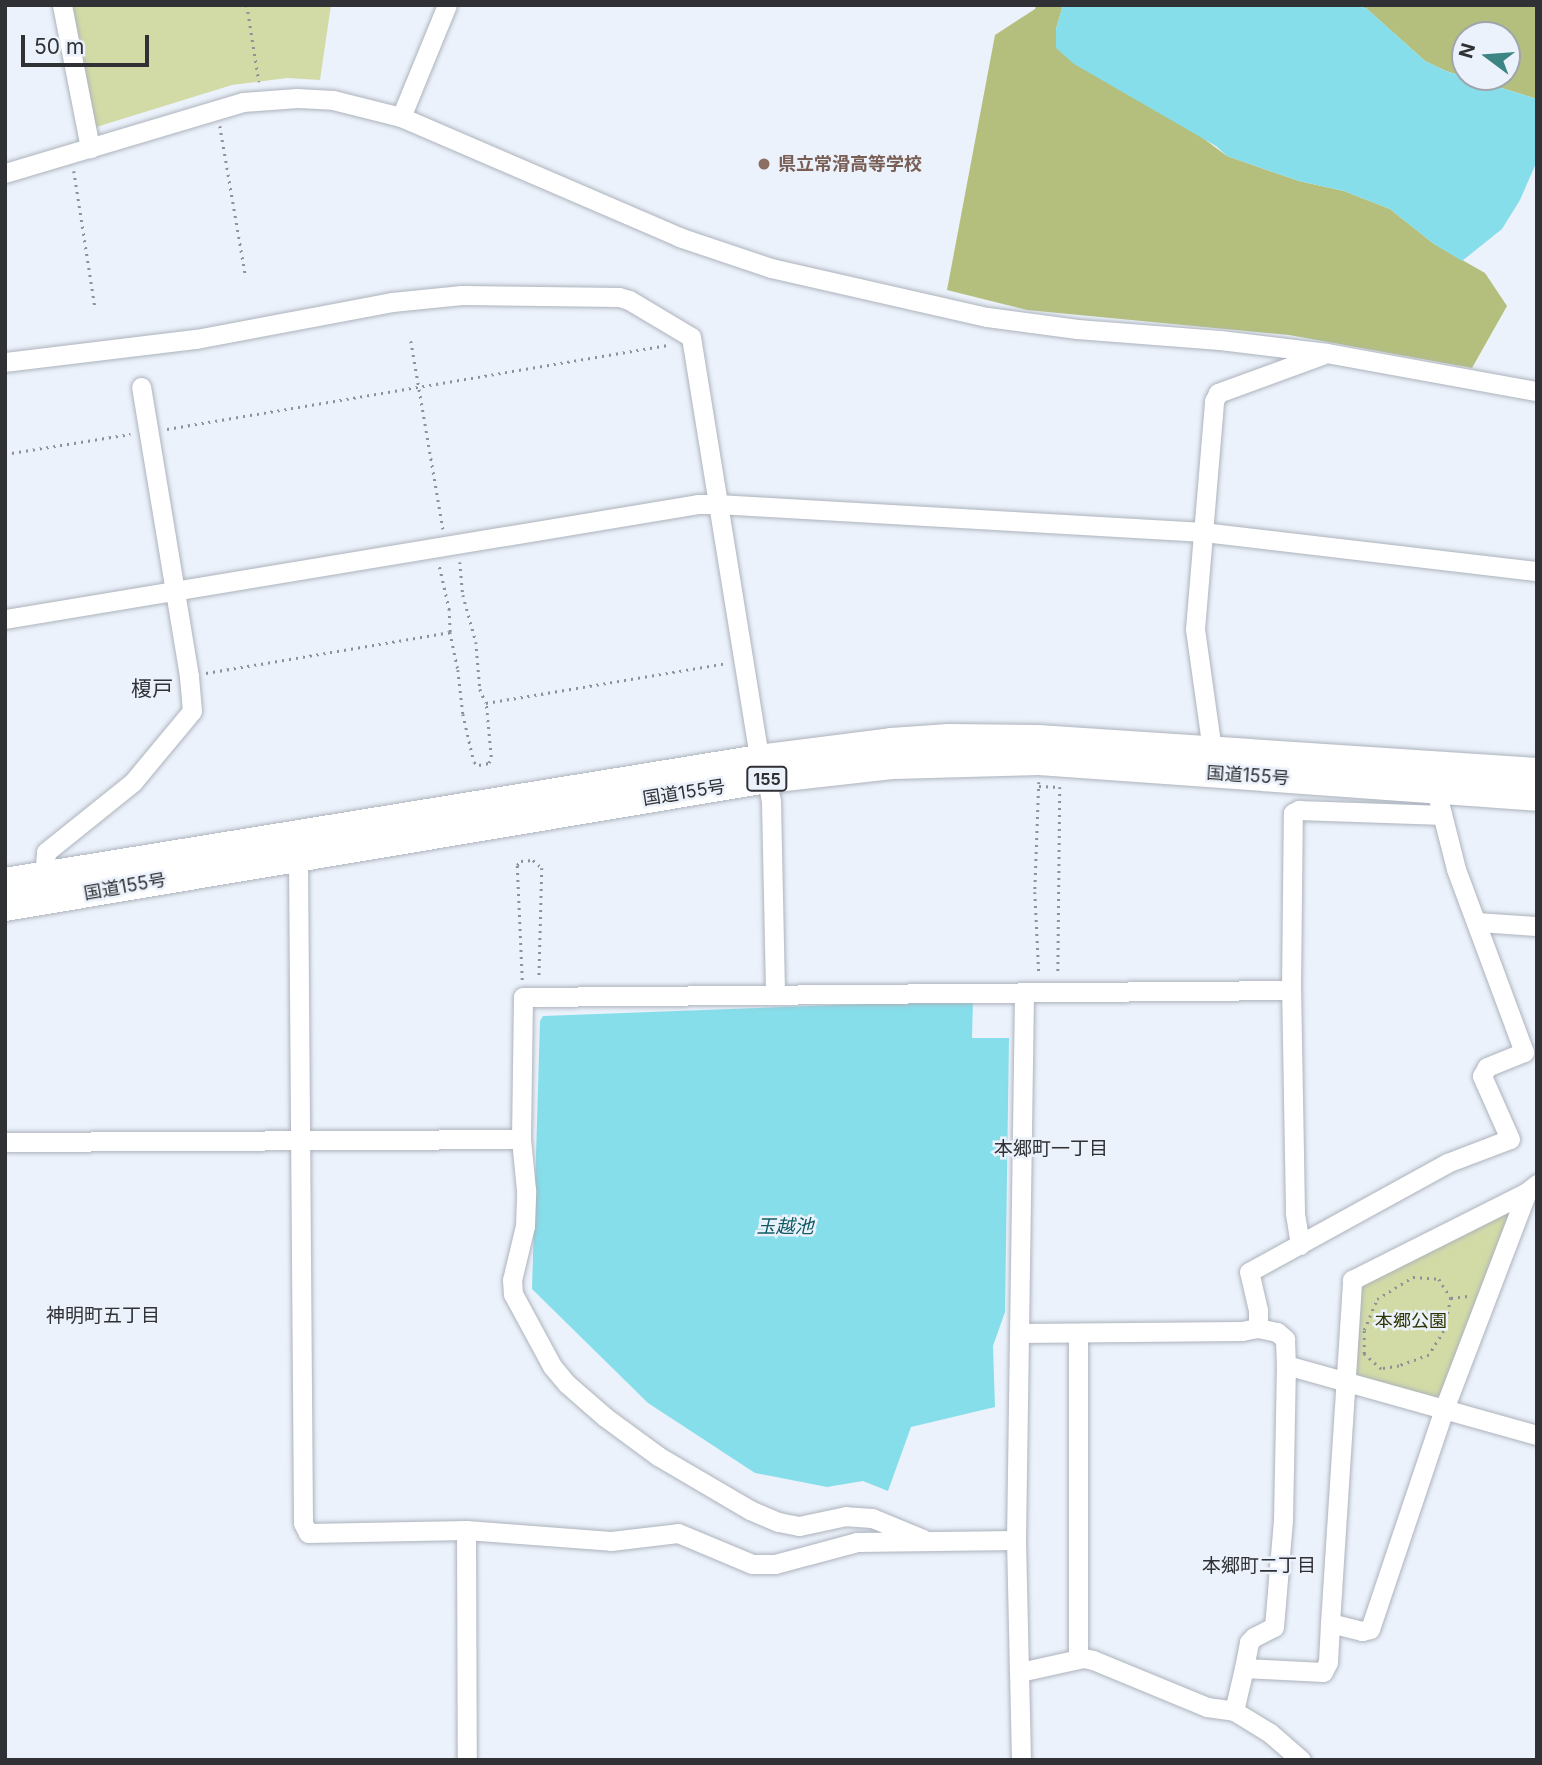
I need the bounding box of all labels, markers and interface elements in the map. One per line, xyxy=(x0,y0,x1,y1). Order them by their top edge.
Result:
scale bar xyxy=(24,21,152,65)
north arrow xyxy=(1451,21,1521,91)
text: 50 m xyxy=(34,34,84,59)
text: N xyxy=(1454,41,1480,61)
place label: 県立常滑高等学校 xyxy=(778,153,922,175)
marker: 県立常滑高等学校 xyxy=(756,156,772,172)
district label: 榎戸 xyxy=(131,676,173,702)
street label: 国道155号 xyxy=(1206,762,1290,790)
road number: 155 xyxy=(746,766,788,792)
street label: 国道155号 xyxy=(641,776,727,810)
street label: 国道155号 xyxy=(82,869,168,905)
district label: 本郷町一丁目 xyxy=(994,1138,1108,1160)
water label: 玉越池 xyxy=(757,1216,813,1238)
district label: 神明町五丁目 xyxy=(46,1305,160,1327)
park label: 本郷公園 xyxy=(1375,1310,1447,1332)
district label: 本郷町二丁目 xyxy=(1202,1555,1316,1577)

